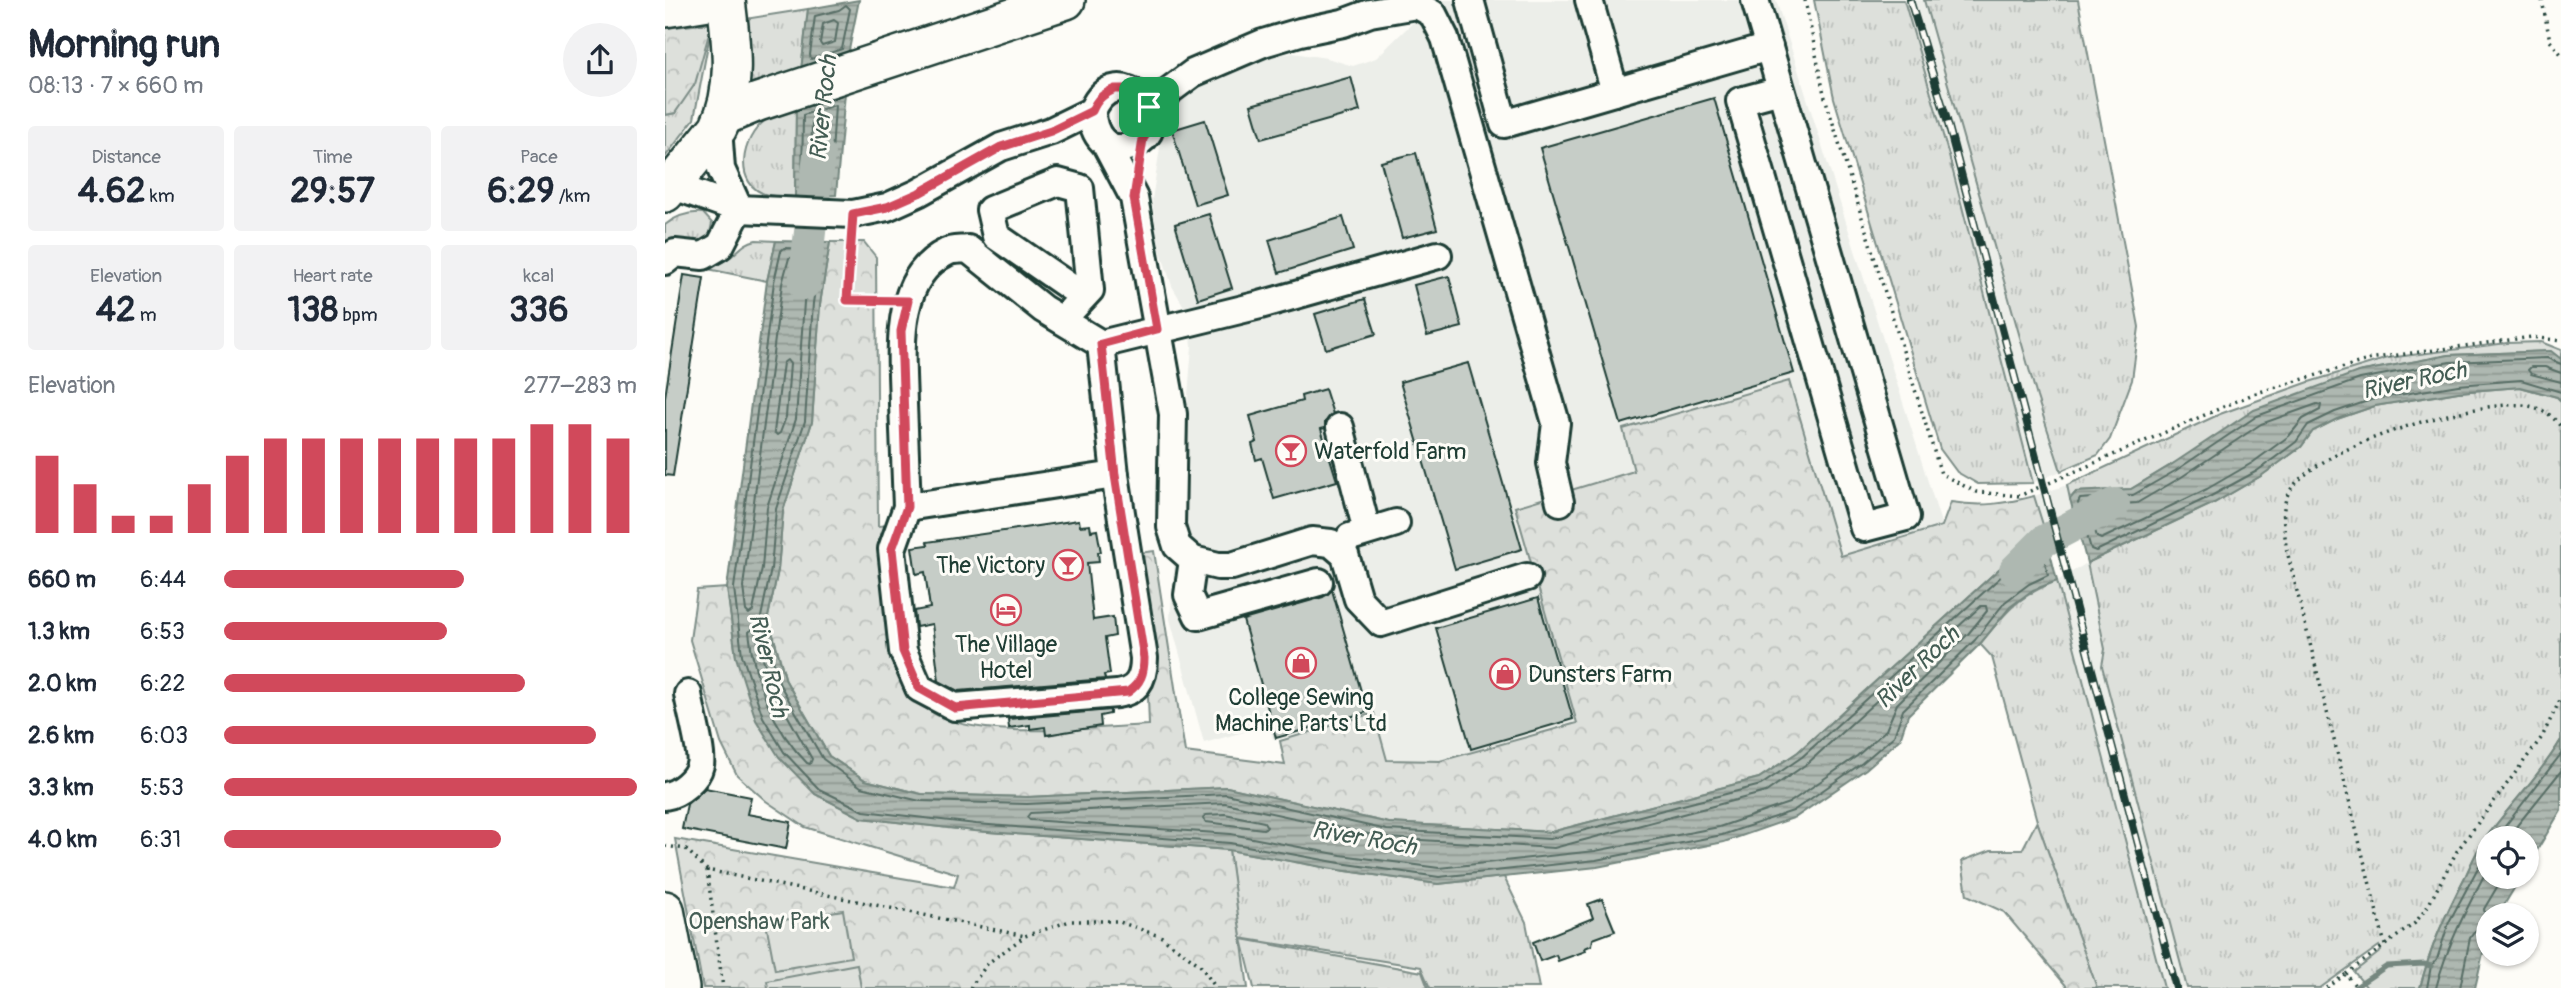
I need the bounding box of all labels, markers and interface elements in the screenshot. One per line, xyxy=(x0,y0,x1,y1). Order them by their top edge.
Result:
text: Morning run xyxy=(28,21,220,69)
button: share xyxy=(563,23,637,97)
water label: River Roch xyxy=(804,52,844,162)
text: 08:13 · 7 × 660 m xyxy=(28,71,203,100)
pin xyxy=(1119,77,1179,137)
icon: arrive xyxy=(1130,88,1168,126)
text: Distance xyxy=(91,145,161,169)
text: Time xyxy=(313,145,352,169)
text: Pace xyxy=(520,145,558,169)
text: 4.62 xyxy=(78,169,146,213)
text: 29:57 xyxy=(290,169,375,213)
text: 6:29 xyxy=(487,169,555,213)
text: km xyxy=(146,184,175,208)
text: /km xyxy=(555,184,590,208)
text: Elevation xyxy=(90,264,162,288)
text: Heart rate xyxy=(292,264,373,288)
text: kcal xyxy=(523,264,554,288)
text: 42 xyxy=(96,288,136,332)
text: 138 xyxy=(287,288,338,332)
text: 336 xyxy=(509,288,569,332)
text: m xyxy=(136,303,157,327)
text: bpm xyxy=(338,303,378,327)
water label: River Roch xyxy=(2359,355,2470,406)
text: Elevation xyxy=(28,371,116,400)
text: 277–283 m xyxy=(524,371,637,400)
bar icon: Waterfold Farm xyxy=(1274,434,1308,468)
place label: Waterfold Farm xyxy=(1314,437,1466,466)
bar icon: The Victory xyxy=(1051,548,1085,582)
place label: The Victory xyxy=(936,551,1045,580)
text: 660 m xyxy=(28,565,96,594)
text: 6:44 xyxy=(140,565,186,594)
hotel icon: The Village Hotel xyxy=(989,593,1023,627)
water label: River Roch xyxy=(743,610,795,721)
text: 1.3 km xyxy=(28,617,90,646)
text: 6:53 xyxy=(140,617,185,646)
water label: River Roch xyxy=(1869,619,1967,714)
place label: The Village Hotel xyxy=(955,630,1058,685)
shop icon: College Sewing Machine Parts Ltd xyxy=(1284,646,1318,680)
shop icon: Dunsters Farm xyxy=(1488,657,1522,691)
place label: Dunsters Farm xyxy=(1528,660,1672,689)
text: 2.0 km xyxy=(28,669,97,698)
text: 6:22 xyxy=(140,669,185,698)
place label: College Sewing Machine Parts Ltd xyxy=(1215,683,1387,738)
text: 2.6 km xyxy=(28,721,94,750)
text: 6:03 xyxy=(140,721,188,750)
text: 3.3 km xyxy=(28,773,94,802)
text: 5:53 xyxy=(140,773,184,802)
water label: River Roch xyxy=(1309,815,1420,862)
text: 4.0 km xyxy=(28,825,97,854)
text: 6:31 xyxy=(140,825,181,854)
map controls xyxy=(2476,826,2539,966)
button: locate xyxy=(2476,826,2539,889)
button: layers xyxy=(2476,903,2539,966)
park label: Openshaw Park xyxy=(688,907,830,936)

